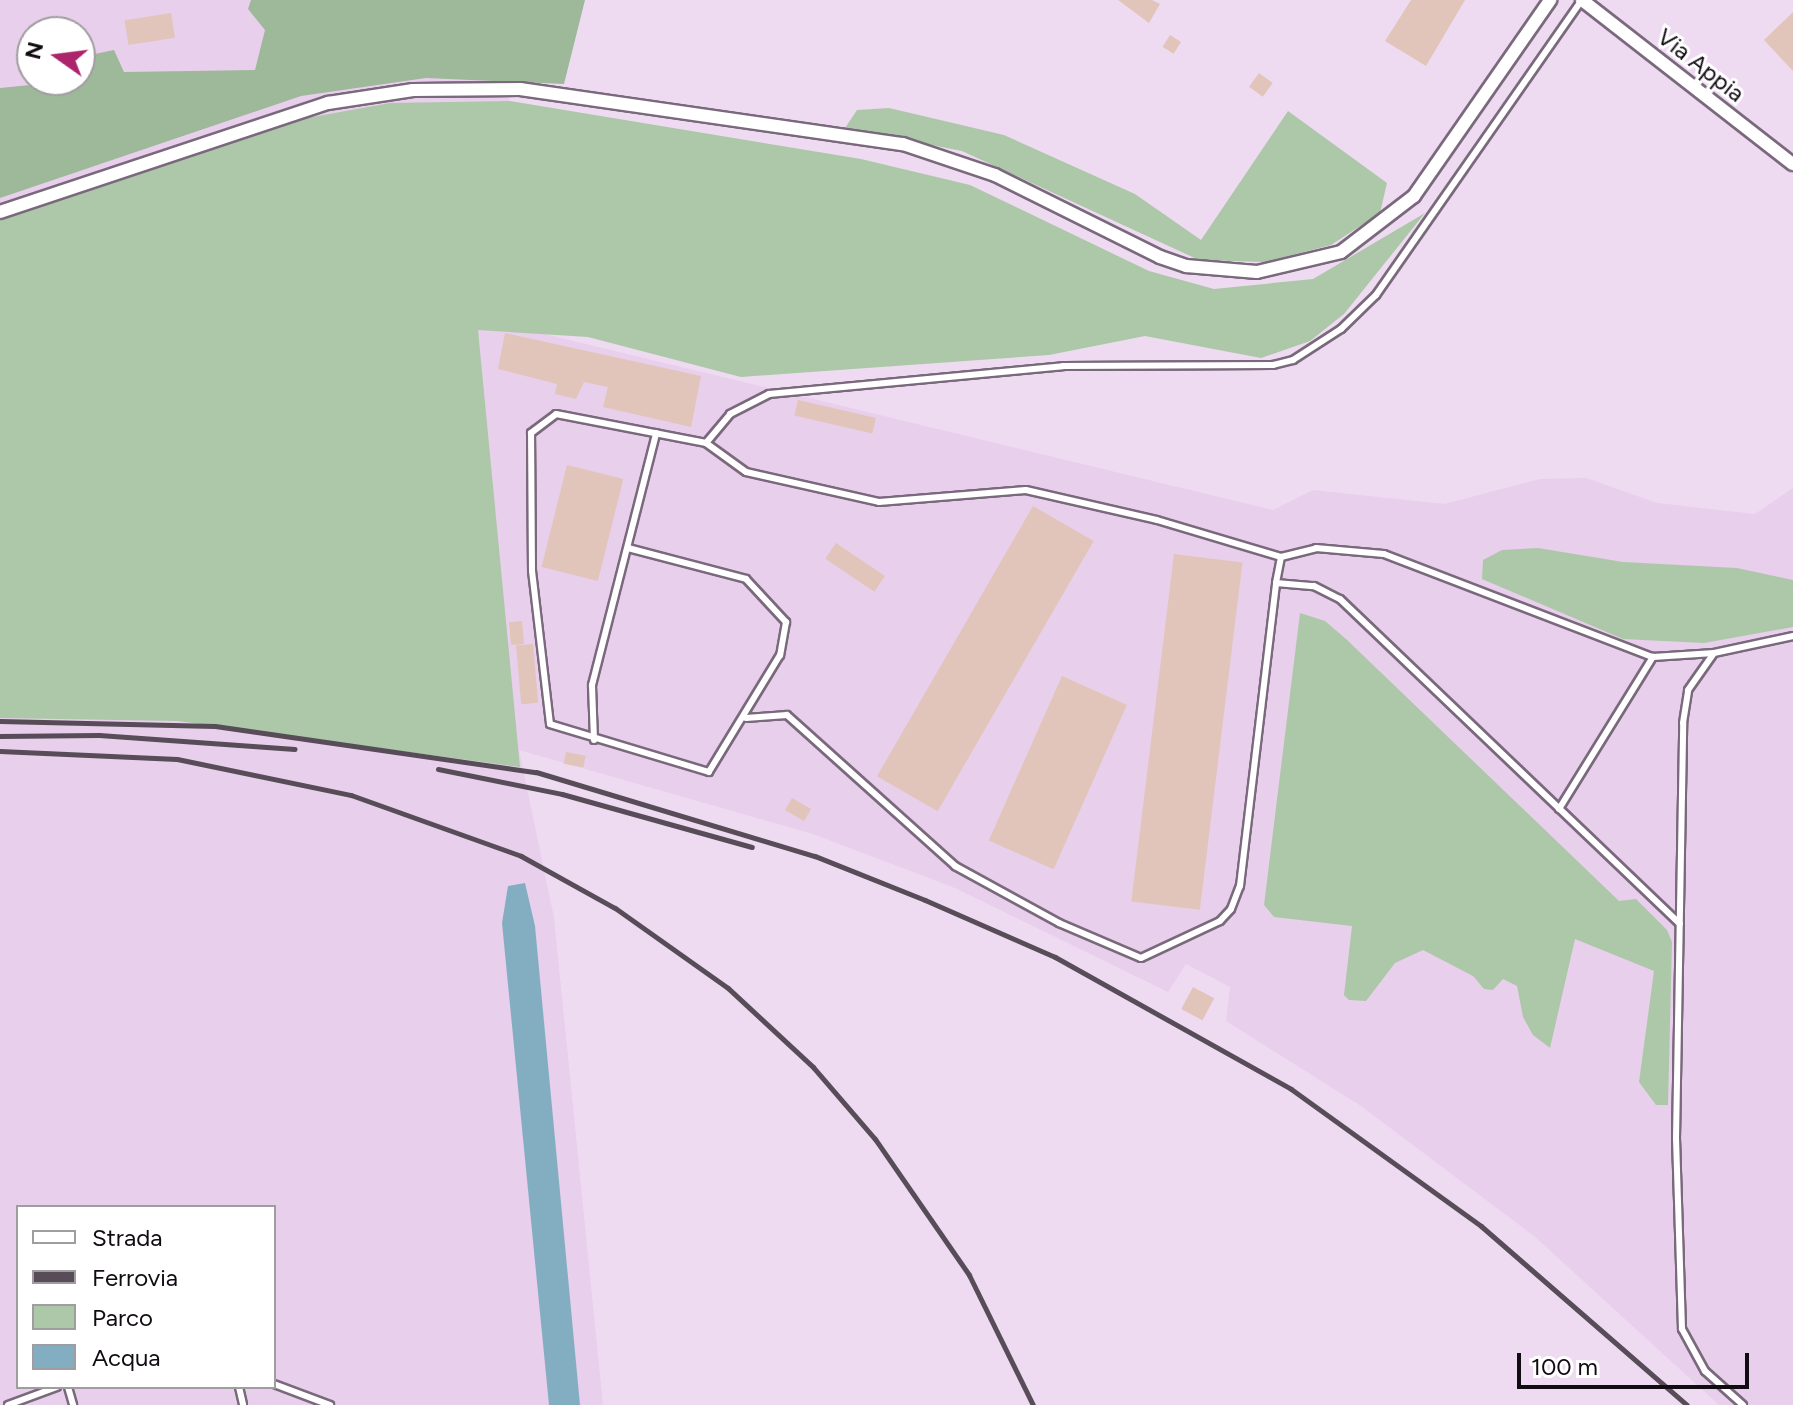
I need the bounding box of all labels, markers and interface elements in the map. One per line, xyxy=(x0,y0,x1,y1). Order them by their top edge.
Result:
north arrow xyxy=(16,16,96,96)
street label: Via Appia xyxy=(1652,22,1750,108)
text: N xyxy=(19,39,49,62)
legend xyxy=(16,1205,276,1389)
text: Strada xyxy=(92,1223,162,1252)
text: Ferrovia xyxy=(92,1263,178,1292)
text: Parco xyxy=(92,1303,153,1332)
scale bar xyxy=(1521,1337,1753,1387)
text: Acqua xyxy=(92,1343,161,1372)
text: 100 m xyxy=(1531,1352,1598,1381)

